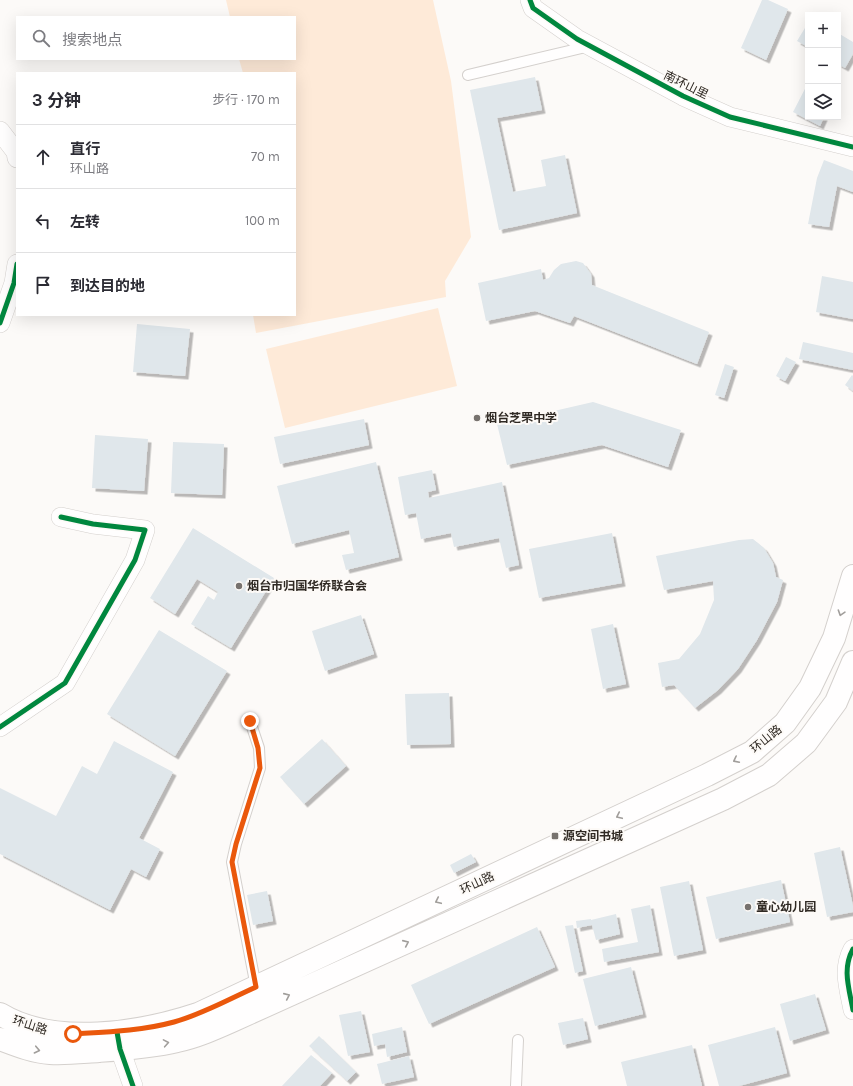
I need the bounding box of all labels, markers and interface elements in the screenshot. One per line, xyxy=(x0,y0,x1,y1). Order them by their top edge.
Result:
map controls xyxy=(805,12,841,120)
button: + xyxy=(805,12,841,48)
search box xyxy=(16,16,296,60)
icon: search xyxy=(30,27,52,49)
text: 搜索地点 xyxy=(62,31,122,49)
button: − xyxy=(805,48,841,84)
street label: 南环山里 xyxy=(661,68,711,102)
button: layers xyxy=(805,84,841,120)
text: 3 分钟 xyxy=(32,90,81,110)
text: 步行 · 170 m xyxy=(212,92,280,107)
text: 直行 xyxy=(70,140,100,158)
icon: ahead xyxy=(32,146,54,168)
text: 70 m xyxy=(251,149,280,164)
text: 环山路 xyxy=(70,161,109,176)
icon: left xyxy=(32,210,54,232)
text: 左转 xyxy=(70,213,100,231)
text: 100 m xyxy=(245,213,280,228)
icon: arrive xyxy=(32,274,54,296)
text: 到达目的地 xyxy=(70,277,145,295)
place label: 烟台芝罘中学 xyxy=(485,411,557,425)
marker: 烟台芝罘中学 xyxy=(472,413,482,423)
place label: 烟台市归国华侨联合会 xyxy=(247,579,367,593)
marker: 烟台市归国华侨联合会 xyxy=(234,581,244,591)
one-way arrow xyxy=(838,610,846,617)
route end xyxy=(241,712,259,730)
street label: 环山路 xyxy=(748,722,784,756)
one-way arrow xyxy=(733,755,740,763)
one-way arrow xyxy=(616,812,623,820)
place label: 源空间书城 xyxy=(563,829,623,843)
marker: 源空间书城 xyxy=(550,831,560,841)
street label: 环山路 xyxy=(458,869,496,897)
one-way arrow xyxy=(435,896,442,904)
place label: 童心幼儿园 xyxy=(756,900,816,914)
marker: 童心幼儿园 xyxy=(743,902,753,912)
one-way arrow xyxy=(402,939,409,947)
one-way arrow xyxy=(283,993,291,1001)
street label: 环山路 xyxy=(11,1013,49,1037)
route start xyxy=(64,1025,82,1043)
one-way arrow xyxy=(163,1039,170,1048)
one-way arrow xyxy=(34,1046,40,1054)

